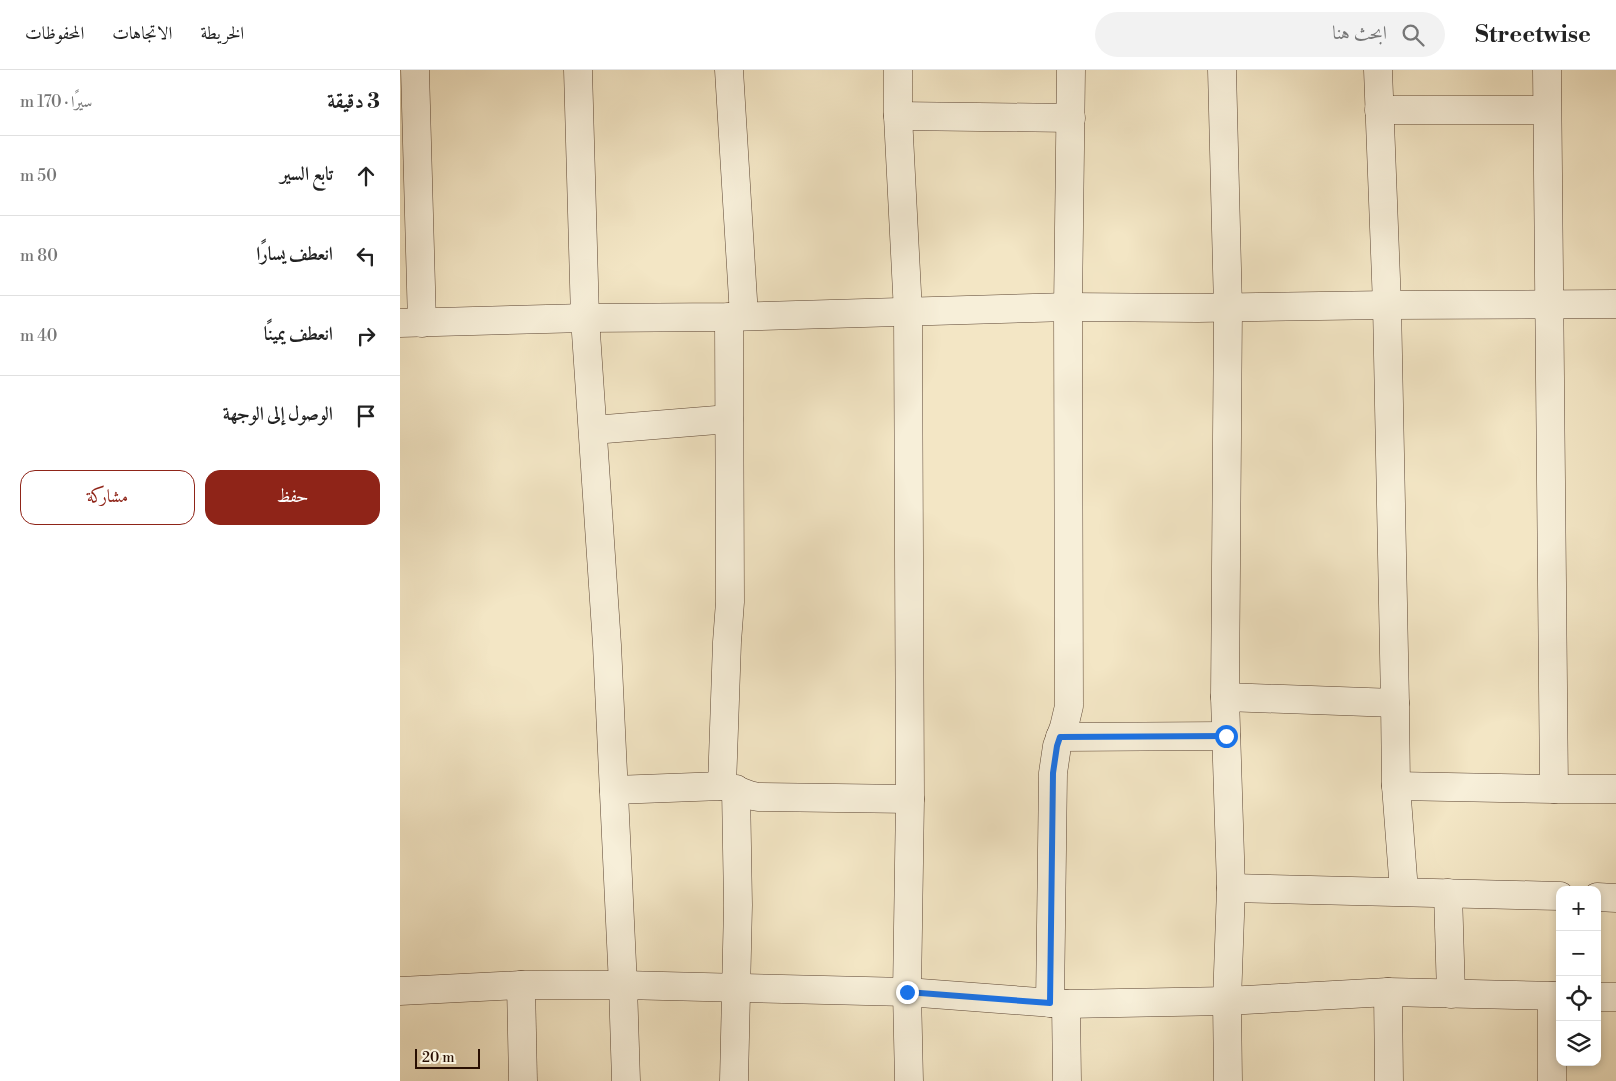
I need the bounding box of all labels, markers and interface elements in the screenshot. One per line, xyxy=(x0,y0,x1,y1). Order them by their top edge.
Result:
search box xyxy=(1095,12,1445,57)
text: Streetwise xyxy=(1475,20,1591,50)
text: ابحث هنا xyxy=(1332,21,1387,45)
icon: search xyxy=(1399,21,1427,49)
text: المحفوظات xyxy=(25,22,84,45)
text: الاتجاهات xyxy=(112,22,172,45)
text: الخريطة xyxy=(200,22,244,45)
text: 3 دقيقة xyxy=(327,89,380,115)
text: سيرًا · 170 m xyxy=(20,92,92,112)
text: تابع السير xyxy=(280,162,333,186)
icon: ahead xyxy=(352,162,380,190)
text: 50 m xyxy=(20,166,57,186)
text: انعطف يسارًا xyxy=(256,242,333,266)
icon: left xyxy=(352,242,380,270)
text: 80 m xyxy=(20,246,58,266)
text: انعطف يمينًا xyxy=(264,322,333,346)
icon: right xyxy=(352,322,380,350)
text: 40 m xyxy=(20,326,57,346)
text: الوصول إلى الوجهة xyxy=(223,402,333,426)
icon: arrive xyxy=(352,402,380,430)
button: مشاركة xyxy=(20,470,195,525)
button: حفظ xyxy=(205,470,380,525)
route start xyxy=(1215,725,1238,748)
map controls xyxy=(1556,886,1601,1066)
button: + xyxy=(1556,886,1601,931)
button: − xyxy=(1556,931,1601,976)
button: locate xyxy=(1556,976,1601,1021)
route end xyxy=(896,981,919,1004)
button: layers xyxy=(1556,1021,1601,1066)
scale bar xyxy=(415,1046,480,1069)
text: 20 m xyxy=(422,1049,454,1067)

